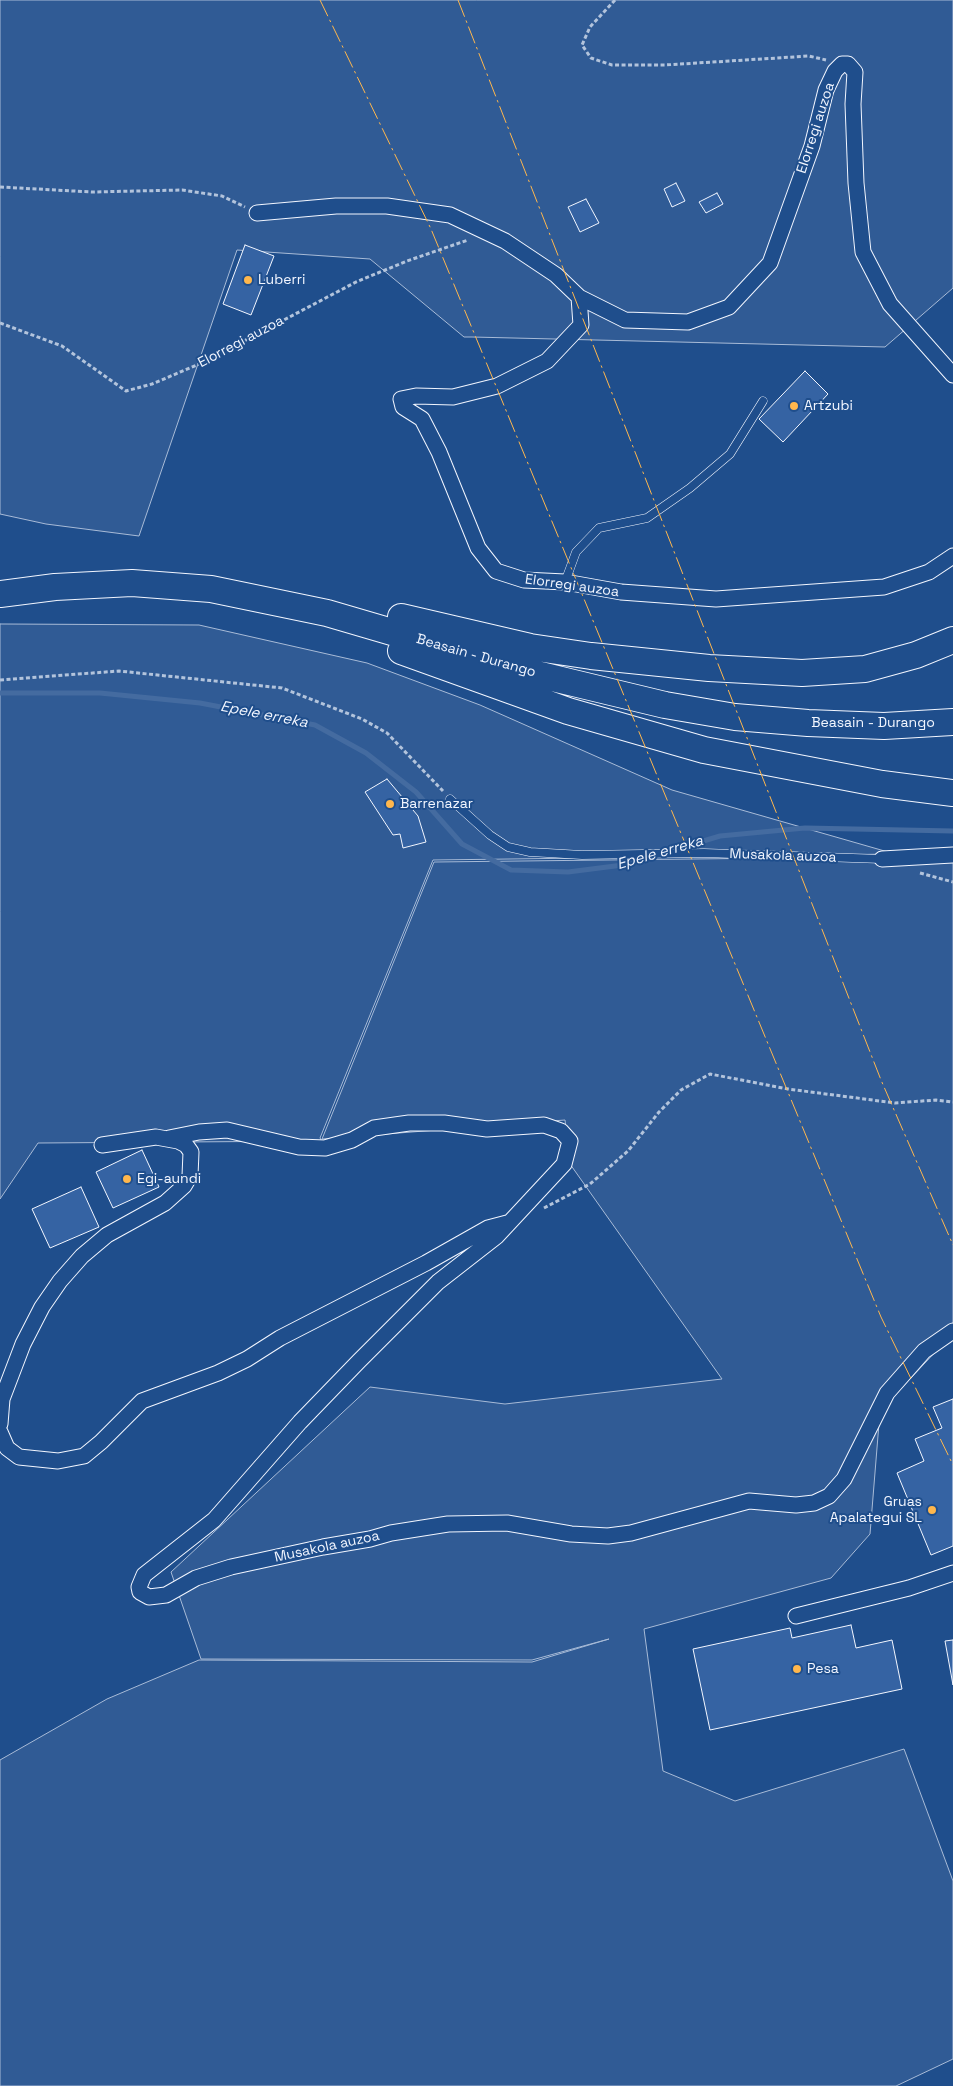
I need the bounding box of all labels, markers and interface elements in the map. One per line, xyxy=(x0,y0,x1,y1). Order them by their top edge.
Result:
street label: Elorregi auzoa xyxy=(793,80,839,176)
place label: Luberri xyxy=(258,272,305,288)
marker: Luberri xyxy=(242,274,254,286)
street label: Elorregi auzoa xyxy=(195,312,287,372)
place label: Artzubi xyxy=(804,398,853,414)
marker: Artzubi xyxy=(788,400,800,412)
street label: Elorregi auzoa xyxy=(524,571,620,601)
street label: Beasain - Durango xyxy=(414,631,538,681)
water label: Epele erreka xyxy=(219,698,309,732)
street label: Beasain - Durango xyxy=(811,715,935,731)
place label: Barrenazar xyxy=(400,796,473,812)
marker: Barrenazar xyxy=(384,798,396,810)
water label: Epele erreka xyxy=(615,832,705,874)
street label: Musakola auzoa xyxy=(729,846,837,866)
place label: Egi-aundi xyxy=(137,1171,201,1187)
marker: Egi-aundi xyxy=(121,1173,133,1185)
place label: Gruas Apalategui SL xyxy=(830,1494,922,1526)
marker: Gruas Apalategui SL xyxy=(926,1504,938,1516)
street label: Musakola auzoa xyxy=(273,1528,381,1566)
place label: Pesa xyxy=(807,1661,839,1677)
marker: Pesa xyxy=(791,1663,803,1675)

